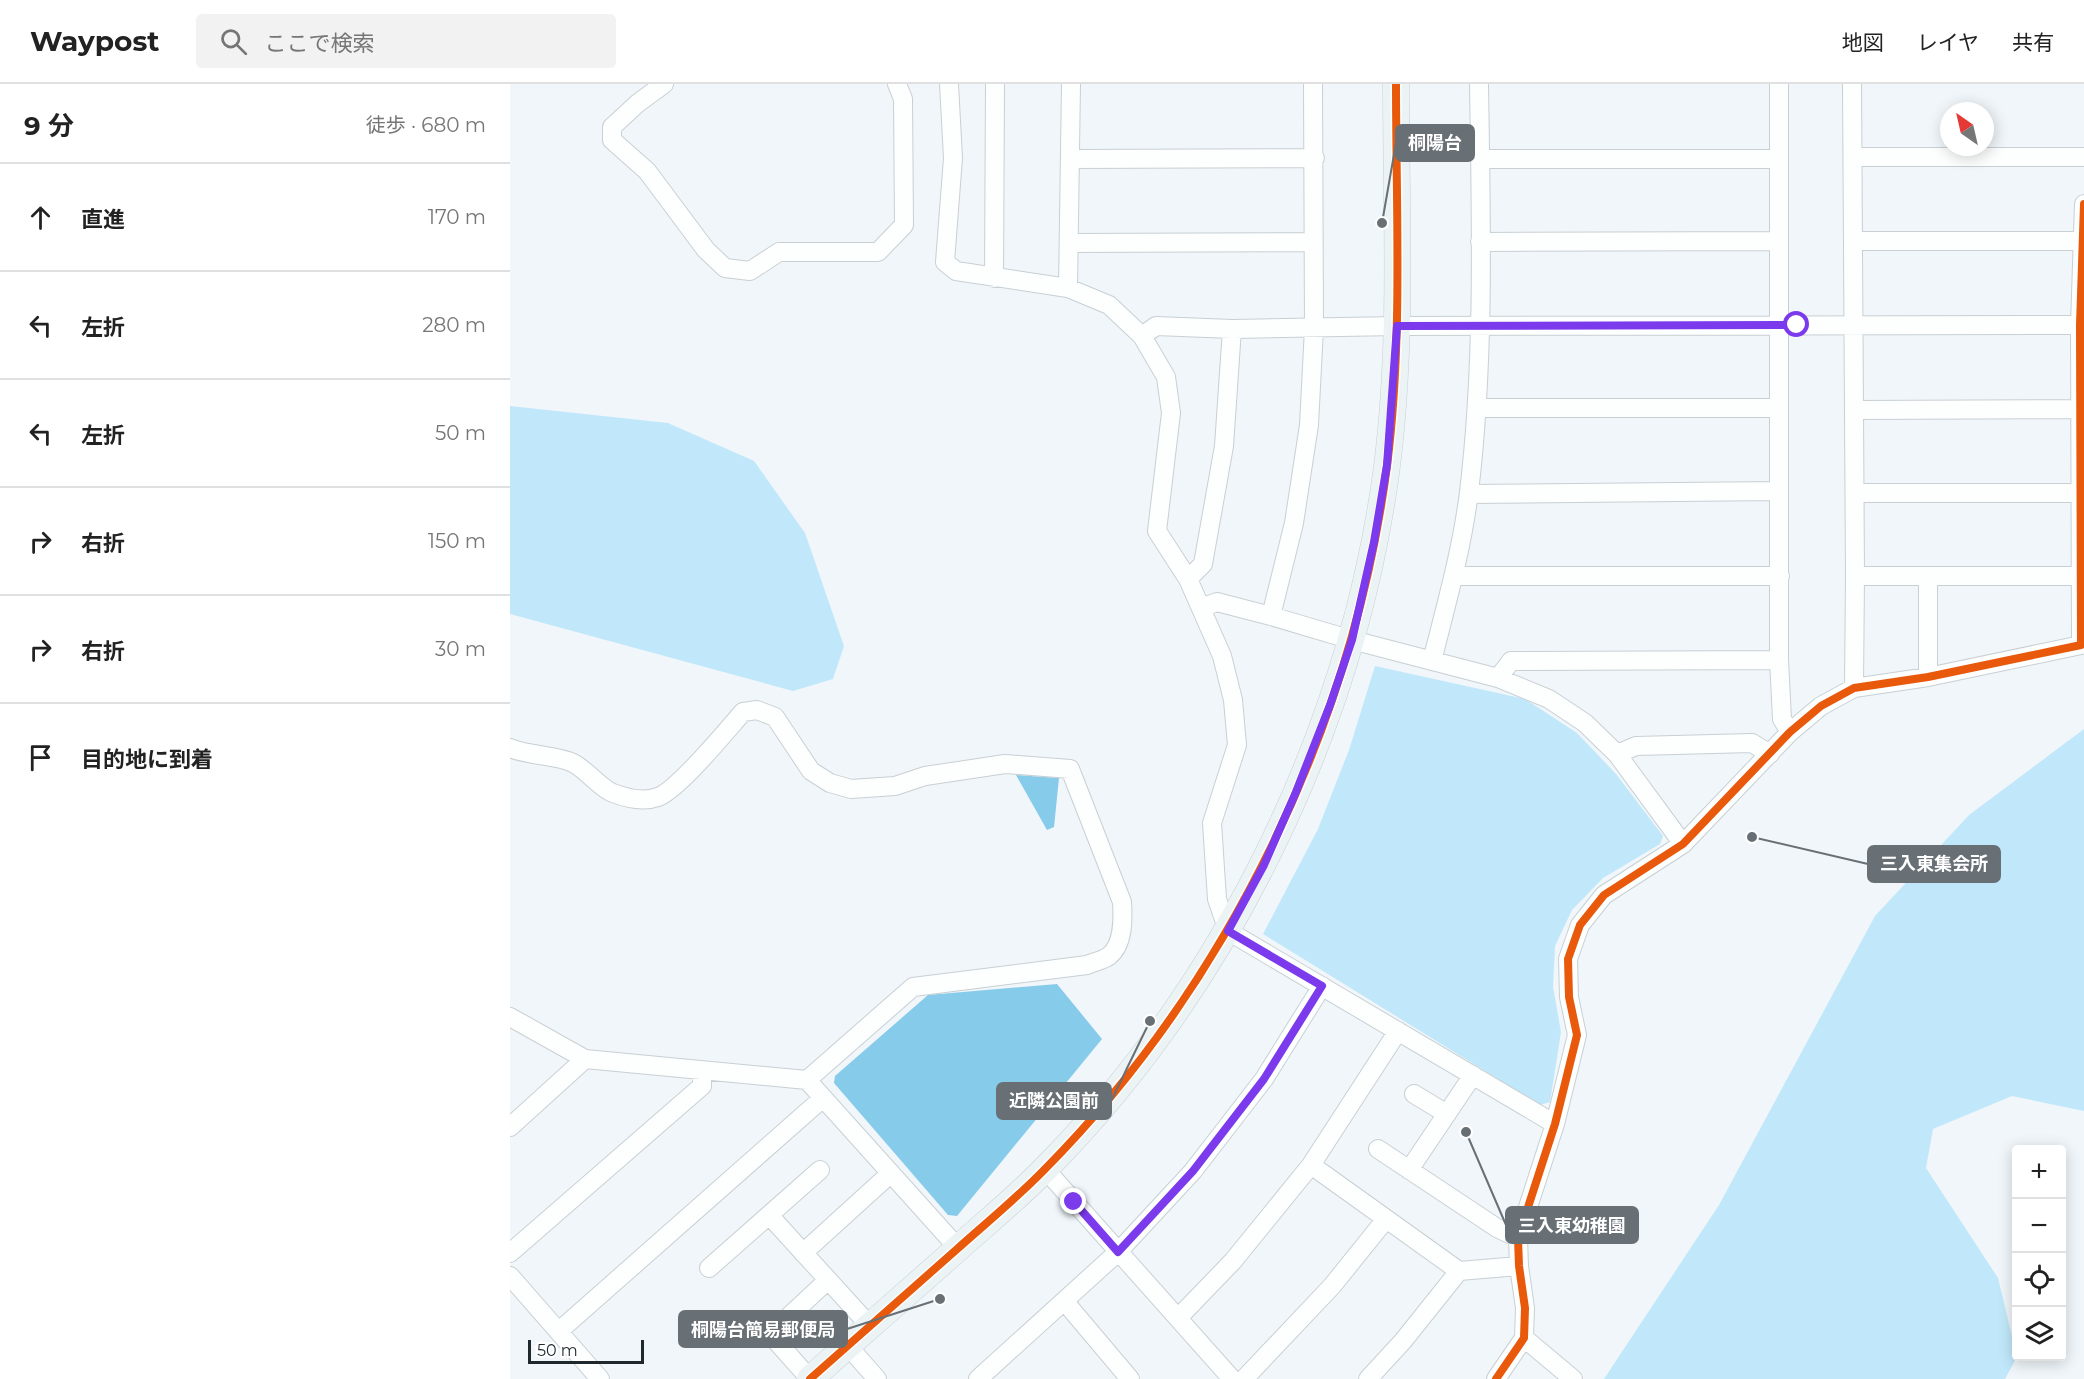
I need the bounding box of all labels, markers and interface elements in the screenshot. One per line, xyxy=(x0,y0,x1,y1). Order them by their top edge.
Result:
search box xyxy=(196,14,616,68)
text: Waypost xyxy=(30,24,160,58)
icon: search xyxy=(217,25,250,58)
text: ここで検索 xyxy=(265,30,375,57)
text: 地図 xyxy=(1842,30,1884,55)
text: レイヤ xyxy=(1917,30,1979,55)
text: 共有 xyxy=(2012,30,2054,55)
north arrow xyxy=(1940,102,1994,156)
text: 9 分 xyxy=(24,110,74,142)
text: 徒歩 · 680 m xyxy=(366,113,486,137)
callout: 桐陽台 xyxy=(1396,125,1474,161)
text: 桐陽台 xyxy=(1408,132,1462,154)
icon: ahead xyxy=(24,201,57,234)
text: 170 m xyxy=(428,205,486,229)
text: 直進 xyxy=(81,206,125,233)
icon: left xyxy=(24,309,57,342)
route start xyxy=(1783,311,1809,337)
text: 280 m xyxy=(422,313,486,337)
text: 左折 xyxy=(81,314,125,341)
icon: left xyxy=(24,417,57,450)
text: 50 m xyxy=(435,421,486,445)
text: 左折 xyxy=(81,422,125,449)
icon: right xyxy=(24,525,57,558)
text: 150 m xyxy=(428,529,486,553)
text: 右折 xyxy=(81,530,125,557)
icon: right xyxy=(24,633,57,666)
text: 30 m xyxy=(435,637,486,661)
text: 右折 xyxy=(81,638,125,665)
icon: arrive xyxy=(24,741,57,774)
text: 目的地に到着 xyxy=(81,746,213,773)
callout: 三入東集会所 xyxy=(1868,846,2000,882)
text: 三入東集会所 xyxy=(1880,853,1988,875)
callout: 近隣公園前 xyxy=(997,1083,1111,1119)
text: 近隣公園前 xyxy=(1009,1090,1099,1112)
map controls xyxy=(2012,1145,2066,1361)
button: + xyxy=(2012,1145,2066,1199)
route end xyxy=(1060,1188,1086,1214)
button: − xyxy=(2012,1199,2066,1253)
callout: 三入東幼稚園 xyxy=(1506,1207,1638,1243)
text: 三入東幼稚園 xyxy=(1518,1215,1626,1237)
button: locate xyxy=(2012,1253,2066,1307)
button: layers xyxy=(2012,1307,2066,1361)
callout: 桐陽台簡易郵便局 xyxy=(679,1311,847,1347)
text: 桐陽台簡易郵便局 xyxy=(691,1319,835,1341)
scale bar xyxy=(528,1337,644,1364)
text: 50 m xyxy=(537,1341,578,1360)

